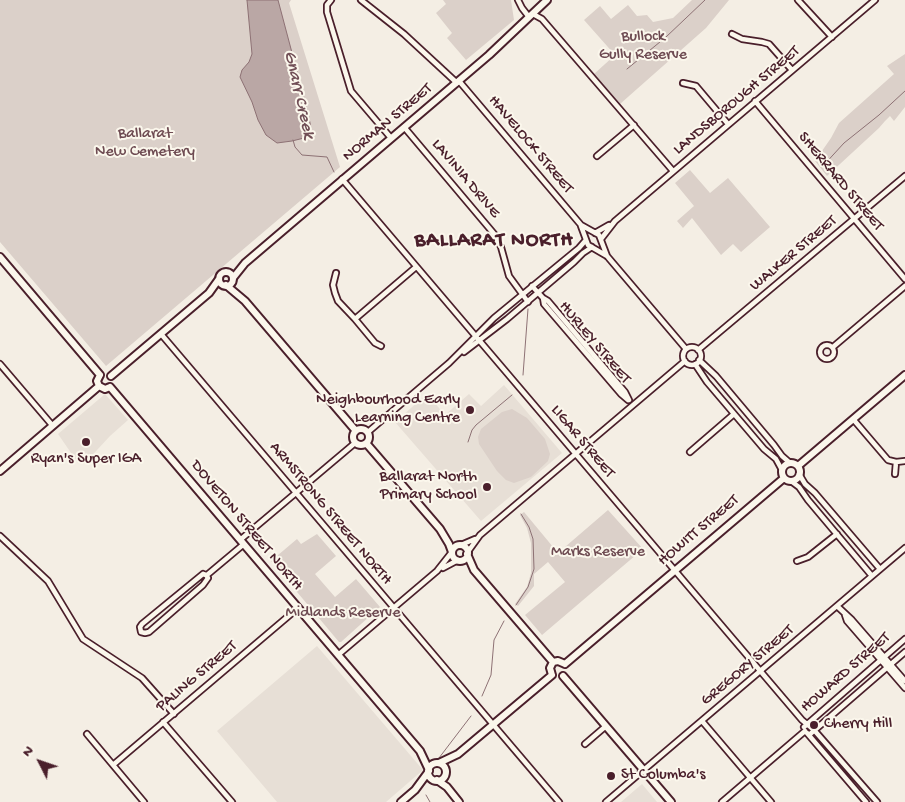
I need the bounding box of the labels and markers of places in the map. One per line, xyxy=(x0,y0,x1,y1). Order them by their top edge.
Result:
place label: Neighbourhood Early Learning Centre xyxy=(316,391,460,429)
marker: Neighbourhood Early Learning Centre xyxy=(464,404,476,416)
marker: Ryan's Super IGA xyxy=(80,436,92,448)
place label: Ryan's Super IGA xyxy=(31,450,141,470)
place label: Ballarat North Primary School xyxy=(380,468,477,506)
marker: Ballarat North Primary School xyxy=(481,481,493,493)
place label: Cherry Hill xyxy=(824,715,892,735)
marker: Cherry Hill xyxy=(808,719,820,731)
place label: St Columba's xyxy=(621,766,705,786)
marker: St Columba's xyxy=(605,770,617,782)

